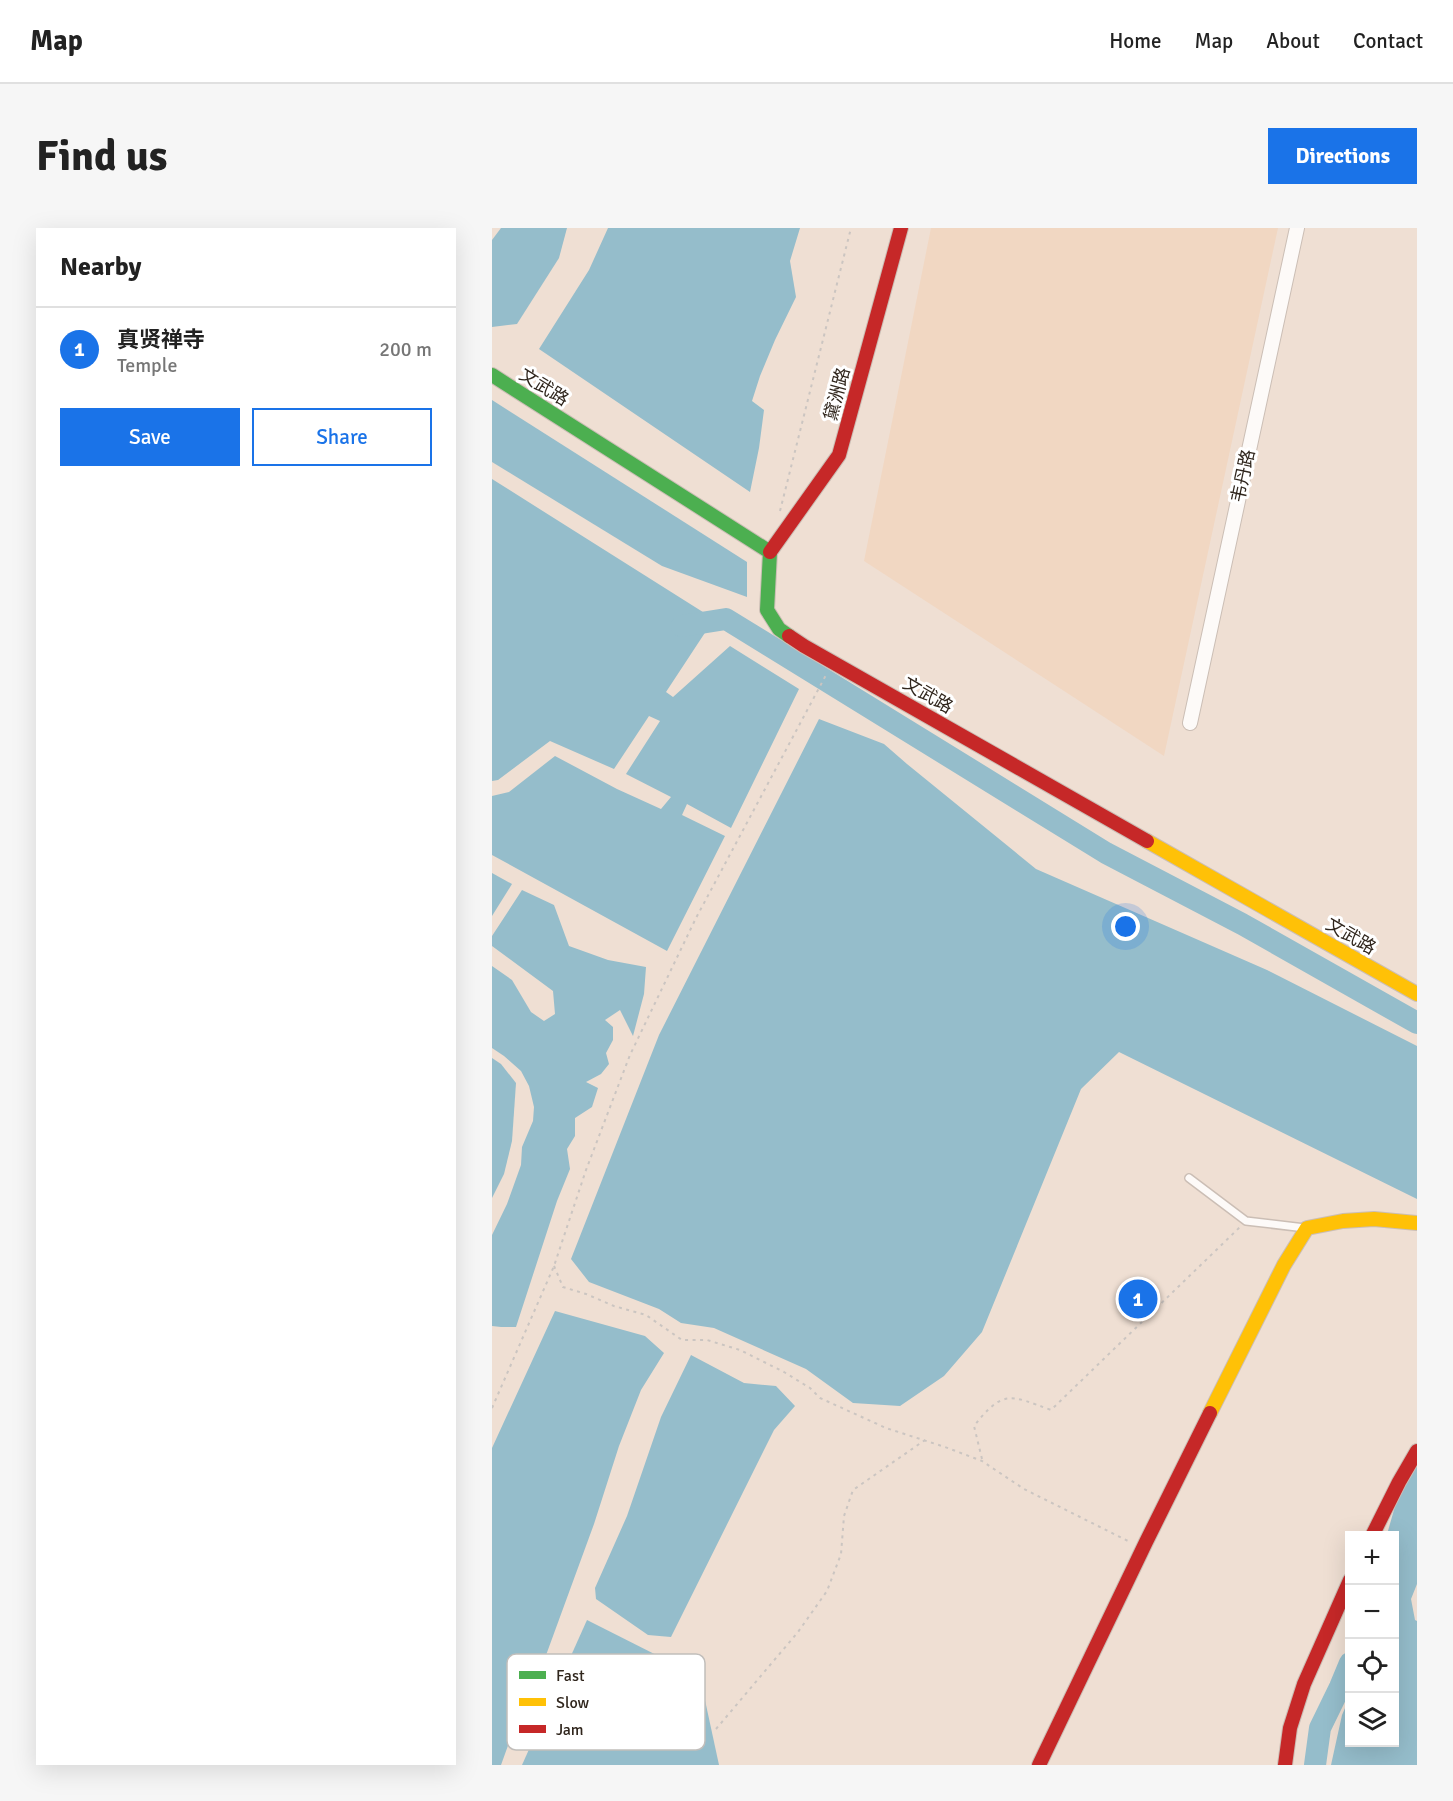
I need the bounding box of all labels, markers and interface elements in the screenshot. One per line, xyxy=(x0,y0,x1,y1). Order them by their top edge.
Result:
text: Map xyxy=(30,24,83,58)
text: Home xyxy=(1109,28,1162,54)
text: Map xyxy=(1195,28,1233,54)
text: About xyxy=(1266,28,1320,54)
text: Contact xyxy=(1353,28,1423,54)
button: Directions xyxy=(1268,128,1417,184)
text: Find us xyxy=(36,131,167,182)
text: Nearby xyxy=(60,251,141,283)
text: 真贤禅寺 xyxy=(117,326,205,353)
text: 1 xyxy=(74,337,85,362)
text: 200 m xyxy=(379,337,432,362)
text: Temple xyxy=(117,353,177,378)
street label: 文武路 xyxy=(515,363,573,411)
street label: 黛洲路 xyxy=(819,365,855,423)
button: Save xyxy=(60,408,240,466)
button: Share xyxy=(252,408,432,466)
street label: 韦丹路 xyxy=(1227,447,1259,505)
street label: 文武路 xyxy=(899,672,957,718)
your location xyxy=(1111,912,1140,941)
street label: 文武路 xyxy=(1322,913,1380,959)
pin: 1 xyxy=(1118,1276,1158,1322)
map controls xyxy=(1345,1531,1399,1747)
button: + xyxy=(1345,1531,1399,1585)
button: − xyxy=(1345,1585,1399,1639)
button: locate xyxy=(1345,1639,1399,1693)
legend xyxy=(507,1654,705,1750)
text: Fast xyxy=(556,1666,585,1686)
text: Slow xyxy=(556,1693,590,1713)
button: layers xyxy=(1345,1693,1399,1747)
text: Jam xyxy=(556,1720,584,1740)

